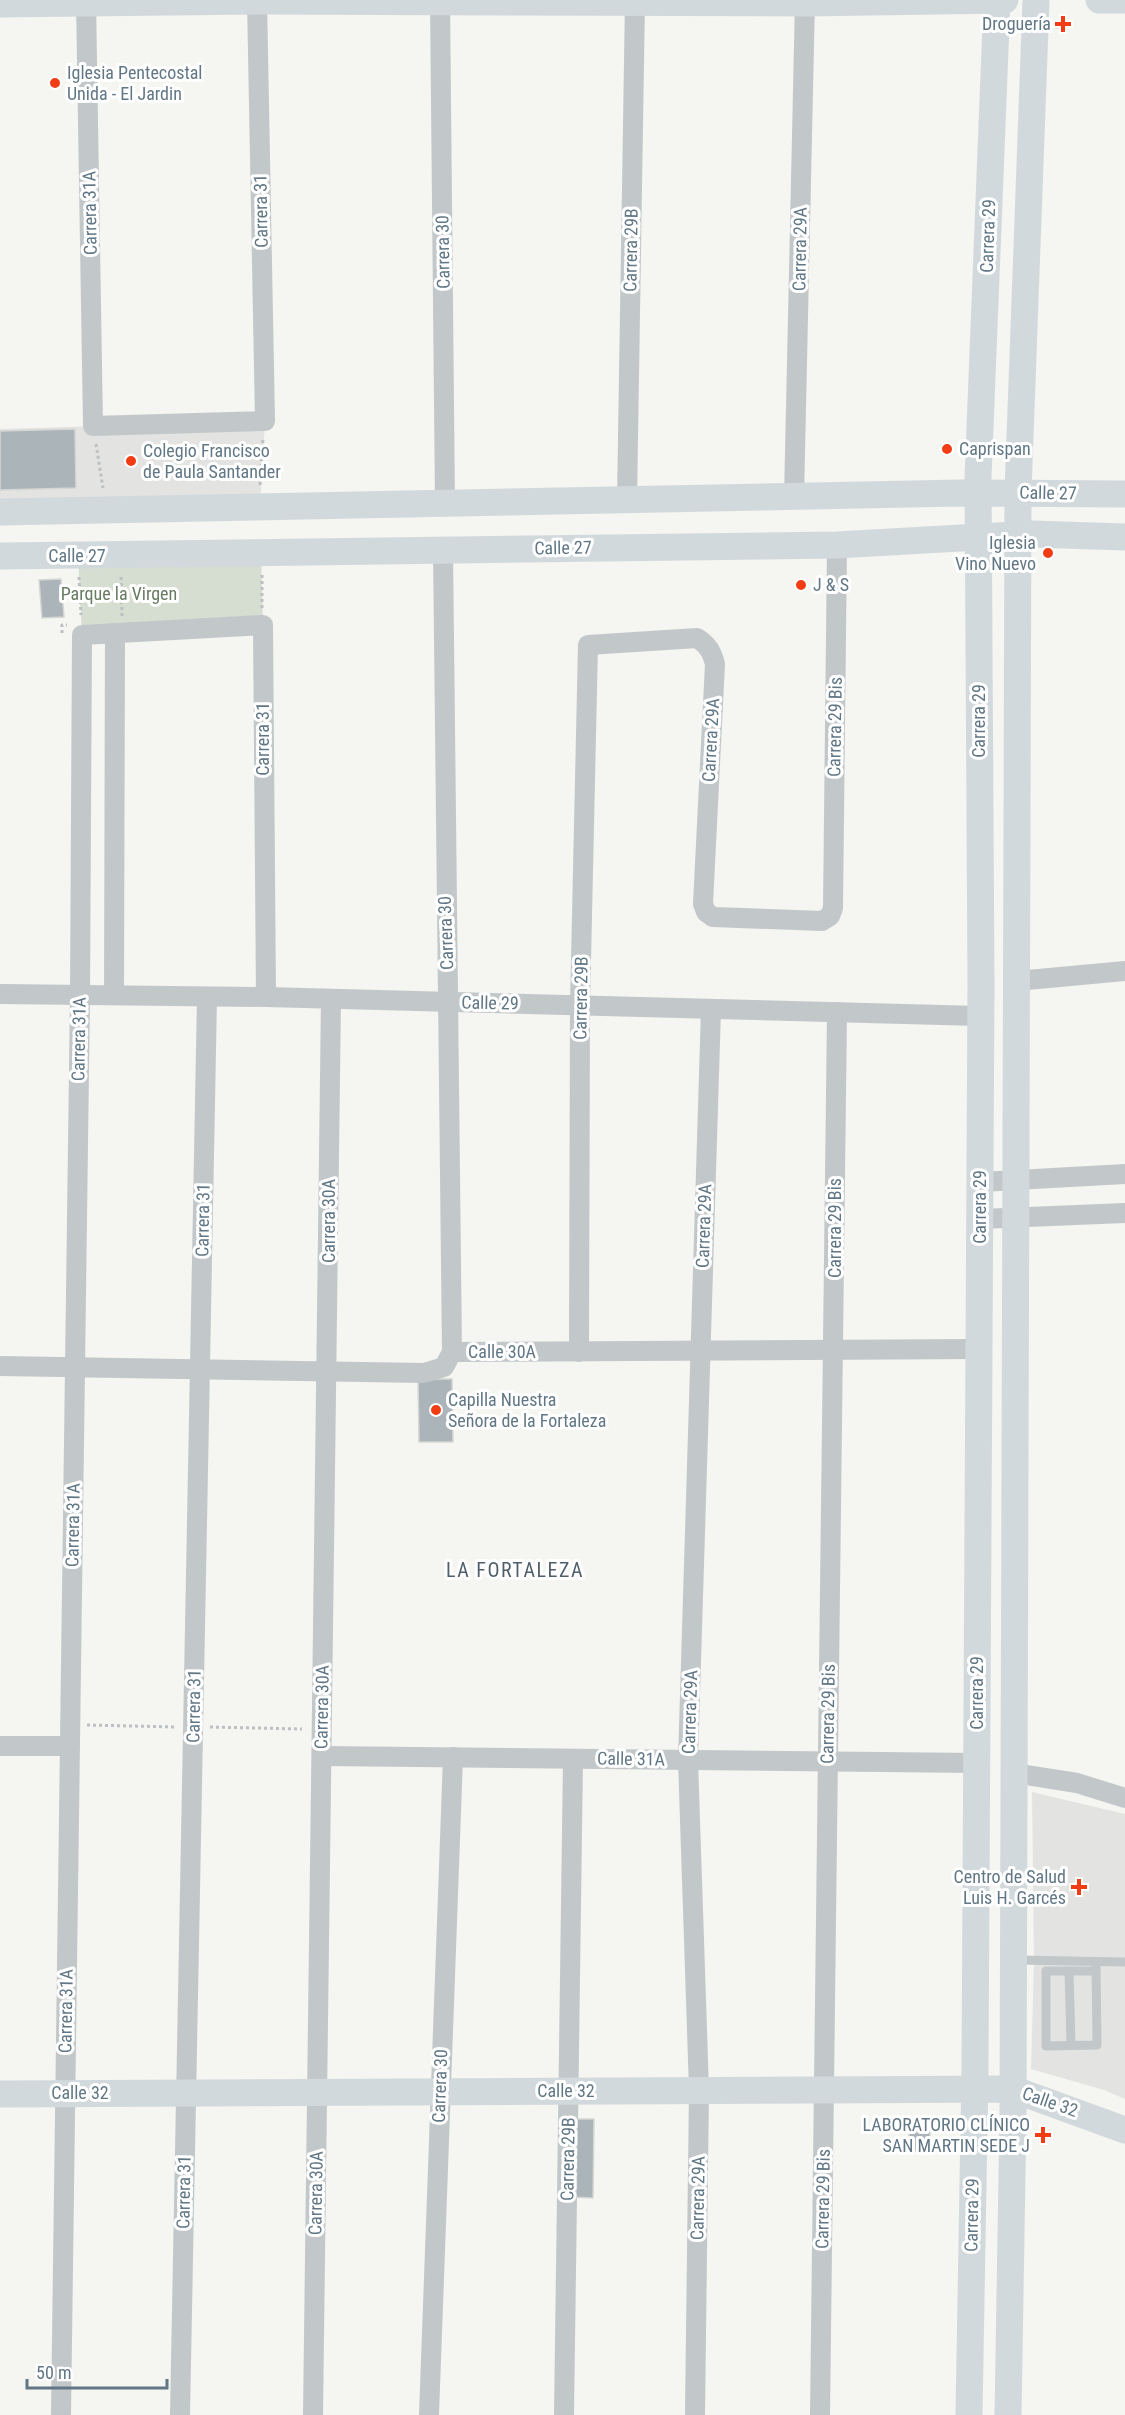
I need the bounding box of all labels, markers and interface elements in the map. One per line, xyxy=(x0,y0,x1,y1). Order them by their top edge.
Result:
place label: Droguería xyxy=(982,13,1051,34)
marker: Droguería xyxy=(1056,17,1070,31)
place label: Iglesia Pentecostal Unida - El Jardin xyxy=(67,62,202,104)
marker: Iglesia Pentecostal Unida - El Jardin xyxy=(48,76,62,90)
street label: Carrera 31A xyxy=(78,170,101,255)
street label: Carrera 31 xyxy=(249,174,272,248)
street label: Carrera 29 xyxy=(976,199,999,273)
street label: Carrera 29A xyxy=(788,206,811,291)
street label: Carrera 29B xyxy=(619,208,642,292)
street label: Carrera 30 xyxy=(431,215,454,289)
place label: Caprispan xyxy=(959,438,1031,459)
place label: Colegio Francisco de Paula Santander xyxy=(143,440,281,482)
marker: Caprispan xyxy=(940,442,954,456)
marker: Colegio Francisco de Paula Santander xyxy=(124,454,138,468)
street label: Calle 27 xyxy=(1019,482,1077,504)
place label: Iglesia Vino Nuevo xyxy=(955,532,1036,574)
street label: Calle 27 xyxy=(534,536,592,558)
street label: Calle 27 xyxy=(48,545,106,566)
marker: Iglesia Vino Nuevo xyxy=(1041,546,1055,560)
place label: J & S xyxy=(813,574,849,595)
marker: J & S xyxy=(794,578,808,592)
park label: Parque la Virgen xyxy=(61,583,177,604)
street label: Carrera 29 Bis xyxy=(823,677,846,777)
street label: Carrera 29 xyxy=(968,684,989,758)
street label: Carrera 29A xyxy=(698,697,723,783)
street label: Carrera 31 xyxy=(252,702,273,776)
street label: Carrera 30 xyxy=(434,896,457,970)
street label: Carrera 29B xyxy=(569,956,592,1040)
street label: Calle 29 xyxy=(461,992,519,1013)
street label: Carrera 31A xyxy=(67,996,90,1081)
street label: Carrera 29 xyxy=(969,1170,990,1244)
street label: Carrera 30A xyxy=(318,1178,339,1263)
street label: Carrera 29 Bis xyxy=(824,1178,845,1278)
street label: Carrera 31 xyxy=(191,1183,214,1257)
street label: Carrera 29A xyxy=(692,1183,715,1268)
street label: Calle 30A xyxy=(468,1341,537,1362)
place label: Capilla Nuestra Señora de la Fortaleza xyxy=(448,1389,606,1431)
marker: Capilla Nuestra Señora de la Fortaleza xyxy=(429,1403,443,1417)
street label: Carrera 31A xyxy=(61,1482,84,1567)
district label: LA FORTALEZA xyxy=(446,1558,584,1582)
street label: Carrera 29 xyxy=(966,1656,987,1730)
street label: Carrera 30A xyxy=(310,1664,333,1749)
street label: Carrera 29 Bis xyxy=(816,1664,839,1764)
street label: Carrera 31 xyxy=(182,1669,205,1743)
street label: Carrera 29A xyxy=(678,1669,701,1754)
street label: Calle 31A xyxy=(597,1747,666,1770)
place label: Centro de Salud Luis H. Garcés xyxy=(954,1866,1066,1908)
marker: Centro de Salud Luis H. Garcés xyxy=(1070,1878,1088,1896)
street label: Carrera 31A xyxy=(54,1968,77,2053)
street label: Carrera 30 xyxy=(428,2049,451,2123)
street label: Calle 32 xyxy=(537,2080,595,2101)
street label: Calle 32 xyxy=(51,2082,109,2103)
street label: Calle 32 xyxy=(1020,2082,1081,2121)
place label: LABORATORIO CLÍNICO SAN MARTIN SEDE J xyxy=(863,2114,1030,2156)
street label: Carrera 29B xyxy=(556,2117,579,2201)
marker: LABORATORIO CLÍNICO SAN MARTIN SEDE J xyxy=(1034,2126,1052,2144)
street label: Carrera 29 Bis xyxy=(811,2149,834,2249)
street label: Carrera 30A xyxy=(304,2150,327,2235)
street label: Carrera 31 xyxy=(172,2155,195,2229)
street label: Carrera 29A xyxy=(686,2155,709,2240)
street label: Carrera 29 xyxy=(960,2178,983,2252)
scale bar xyxy=(27,2352,166,2390)
text: 50 m xyxy=(36,2362,71,2383)

